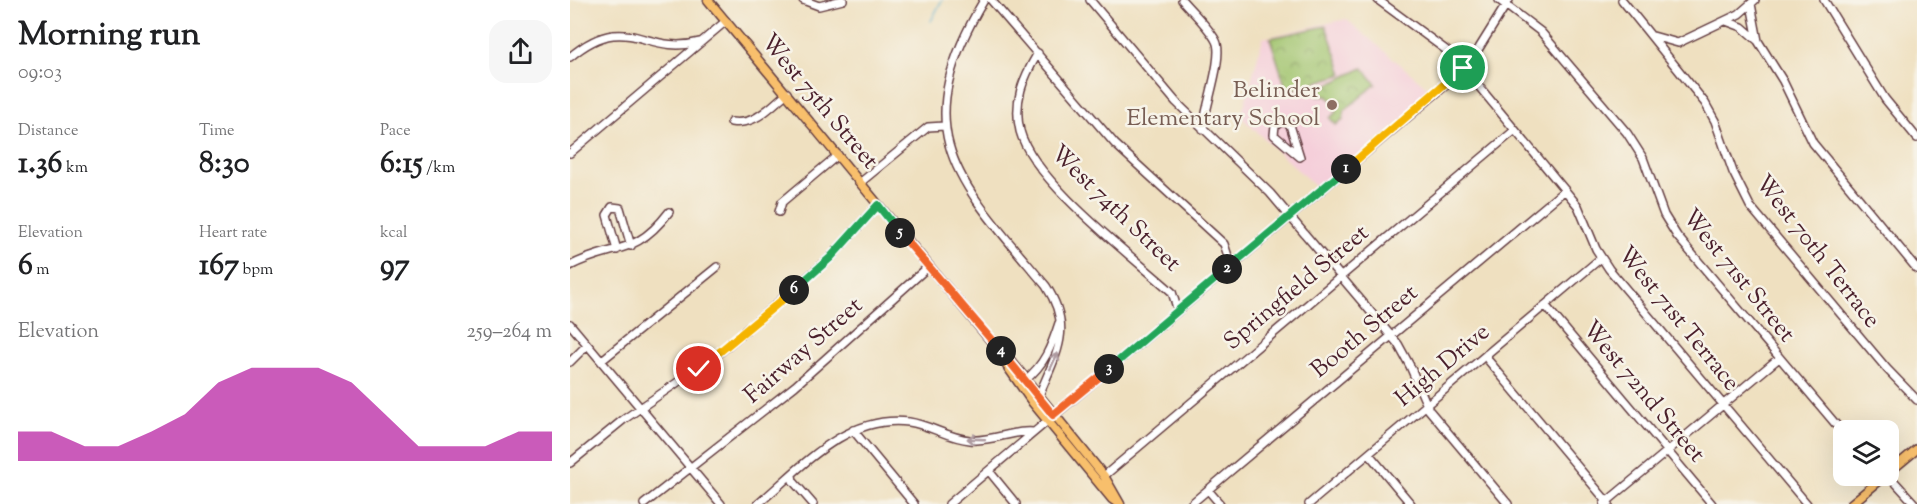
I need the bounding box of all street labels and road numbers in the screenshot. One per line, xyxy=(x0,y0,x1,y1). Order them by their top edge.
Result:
street label: West 75th Street xyxy=(752,27,886,177)
street label: West 74th Street xyxy=(1042,138,1188,280)
street label: West 70th Terrace xyxy=(1746,168,1888,336)
street label: West 71st Street xyxy=(1673,202,1803,350)
street label: Springfield Street xyxy=(1217,217,1377,359)
street label: West 71st Terrace xyxy=(1609,239,1747,399)
street label: Booth Street xyxy=(1304,277,1426,387)
street label: Fairway Street xyxy=(737,290,871,412)
street label: West 72nd Street xyxy=(1573,314,1713,470)
street label: High Drive xyxy=(1388,316,1498,416)

